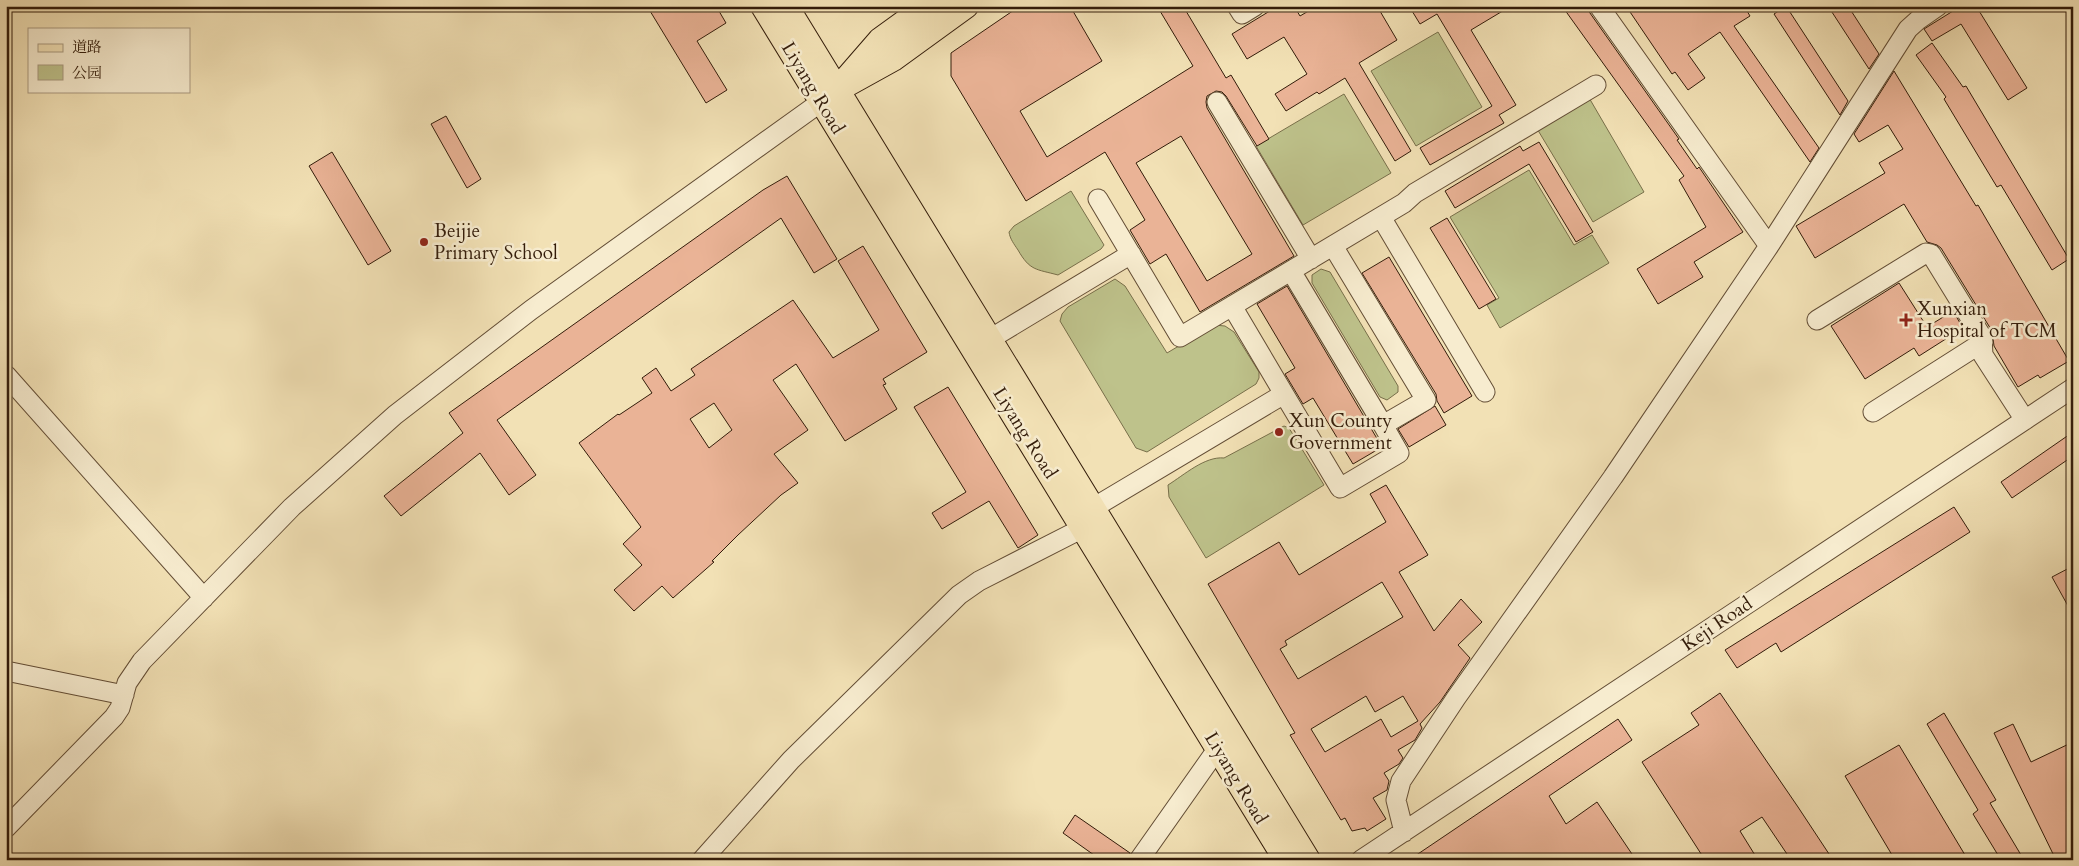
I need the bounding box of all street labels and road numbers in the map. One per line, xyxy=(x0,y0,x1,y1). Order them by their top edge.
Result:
street label: Liyang Road xyxy=(775,37,851,139)
street label: Liyang Road xyxy=(987,382,1063,484)
street label: Keji Road xyxy=(1676,591,1758,657)
street label: Liyang Road xyxy=(1198,727,1274,829)

